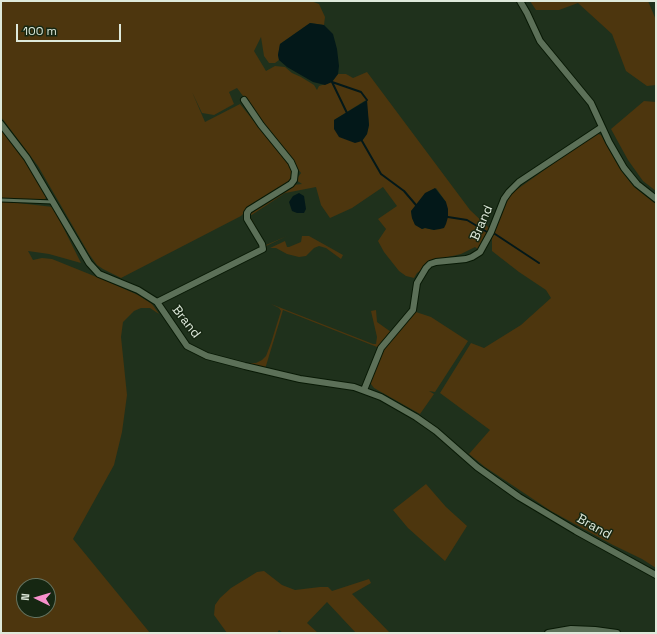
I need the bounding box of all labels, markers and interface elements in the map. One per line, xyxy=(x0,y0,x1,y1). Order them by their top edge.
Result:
scale bar xyxy=(18,16,123,42)
text: 100 m xyxy=(23,23,57,39)
street label: Brand xyxy=(467,203,497,243)
street label: Brand xyxy=(168,303,204,341)
street label: Brand xyxy=(574,511,614,543)
north arrow xyxy=(16,578,56,618)
text: N xyxy=(18,593,32,601)

